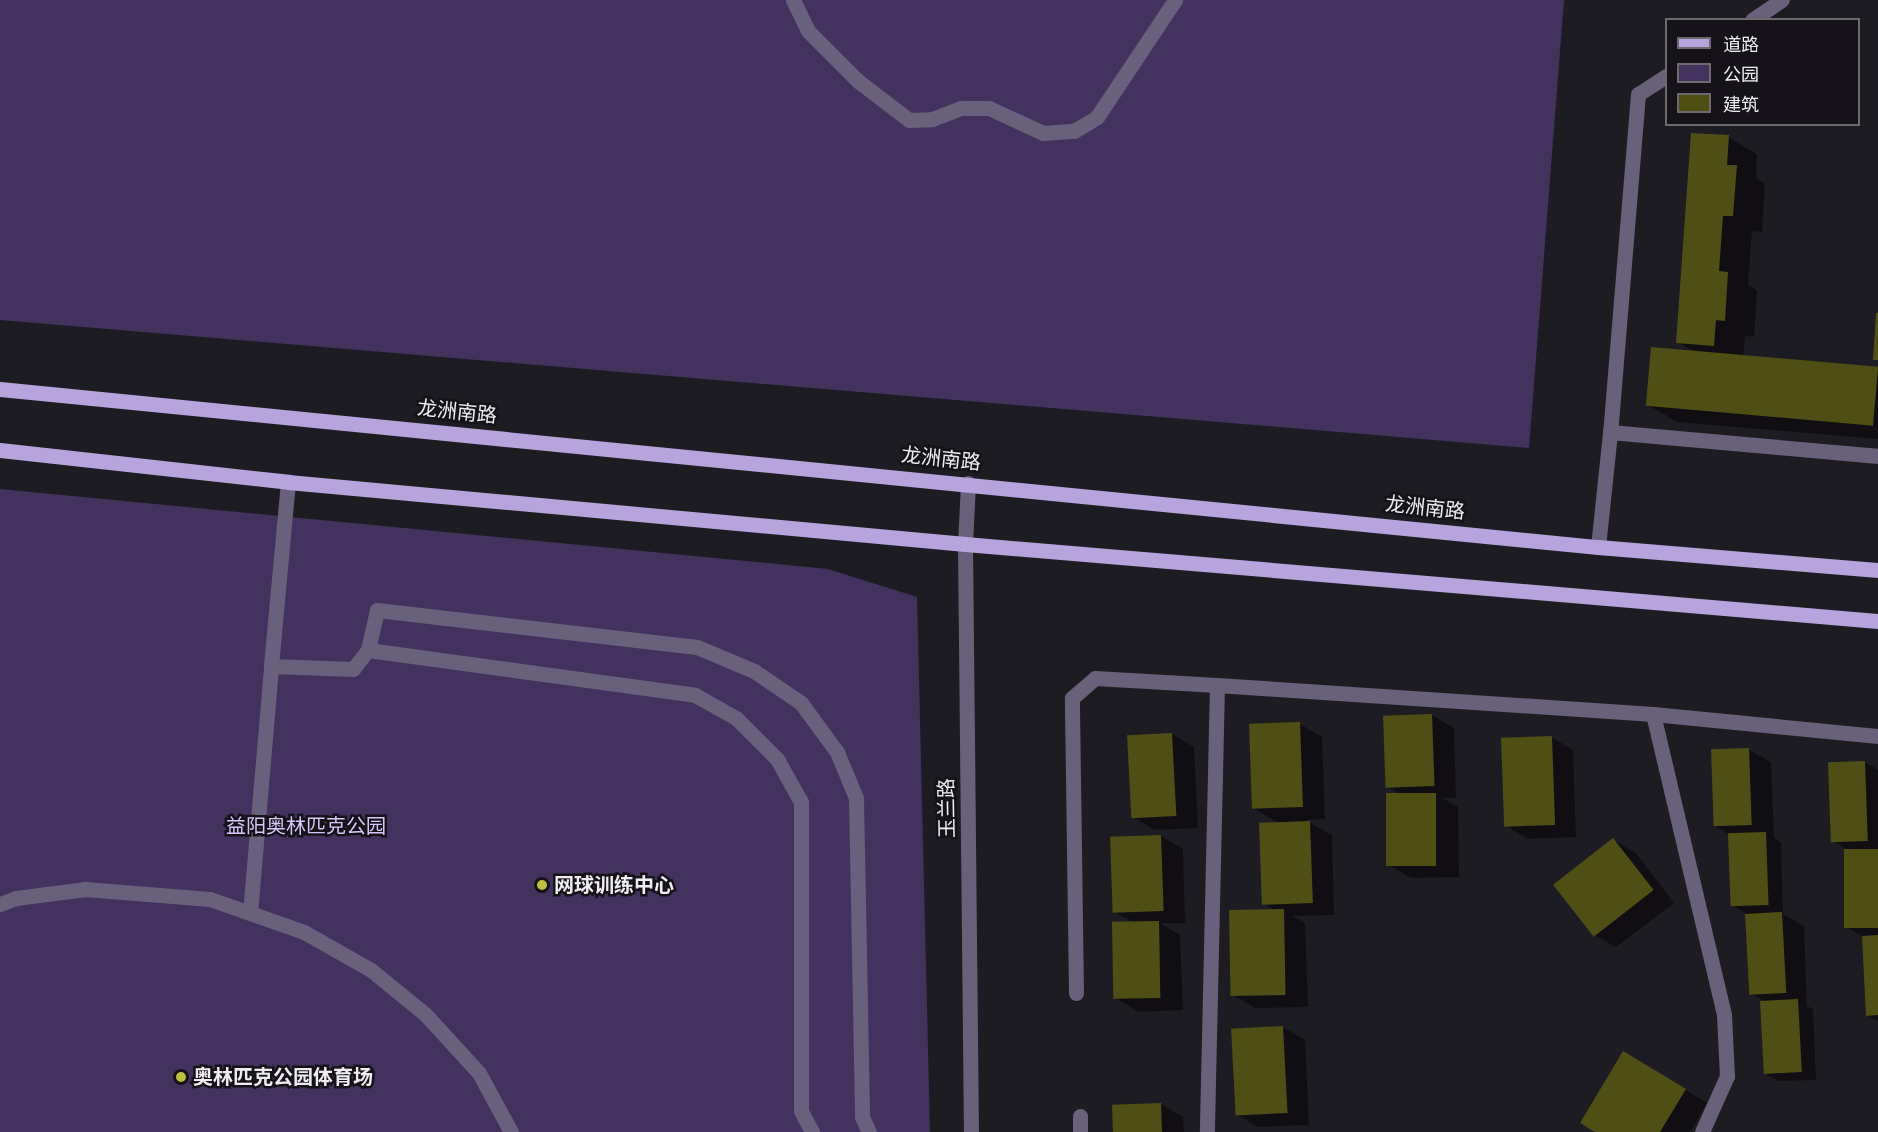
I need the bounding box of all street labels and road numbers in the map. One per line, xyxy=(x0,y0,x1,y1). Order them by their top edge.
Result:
street label: 龙洲南路 xyxy=(416,396,498,428)
street label: 龙洲南路 xyxy=(900,443,982,475)
street label: 龙洲南路 xyxy=(1384,492,1466,524)
street label: 玉兰路 xyxy=(934,778,960,838)

